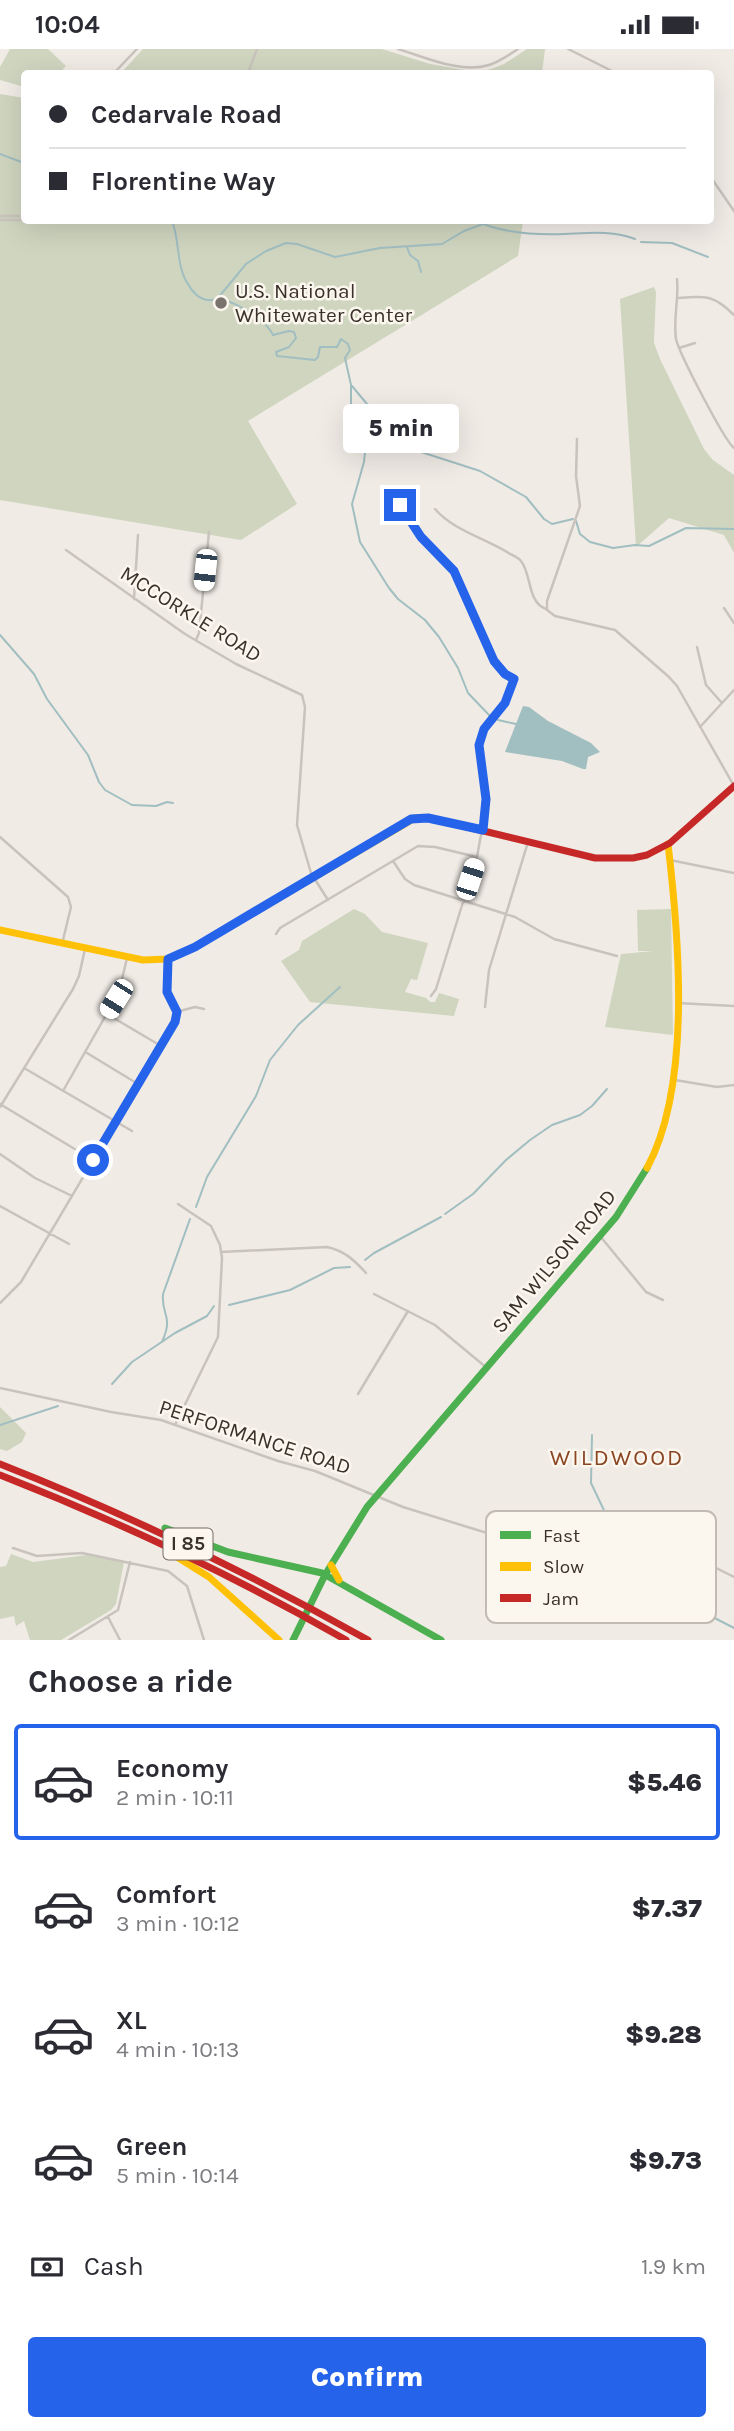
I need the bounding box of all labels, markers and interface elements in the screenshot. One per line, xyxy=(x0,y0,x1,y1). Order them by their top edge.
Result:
text: 10:04 xyxy=(35,9,100,40)
text: Cedarvale Road xyxy=(91,99,282,130)
text: Florentine Way xyxy=(91,166,275,197)
place label: U.S. National Whitewater Center xyxy=(235,279,412,327)
marker: U.S. National Whitewater Center xyxy=(213,295,229,311)
callout: 5 min xyxy=(342,403,458,453)
text: 5 min xyxy=(368,415,434,442)
route end xyxy=(384,489,416,521)
car xyxy=(193,548,218,592)
street label: MCCORKLE ROAD xyxy=(116,561,266,667)
car xyxy=(454,856,487,902)
car xyxy=(96,976,137,1022)
route start xyxy=(77,1144,109,1176)
street label: SAM WILSON ROAD xyxy=(487,1184,621,1338)
street label: PERFORMANCE ROAD xyxy=(156,1395,354,1479)
district label: WILDWOOD xyxy=(550,1444,684,1471)
legend xyxy=(486,1511,716,1623)
text: Fast xyxy=(543,1525,580,1547)
road number: I 85 xyxy=(164,1529,212,1560)
text: Slow xyxy=(543,1556,584,1578)
text: Jam xyxy=(543,1588,579,1610)
text: Choose a ride xyxy=(28,1663,233,1700)
icon: car xyxy=(32,1751,95,1814)
text: Economy xyxy=(116,1753,228,1784)
text: $5.46 xyxy=(627,1767,702,1798)
text: 2 min · 10:11 xyxy=(116,1784,234,1811)
icon: car xyxy=(32,1877,95,1940)
text: Comfort xyxy=(116,1879,217,1910)
text: $7.37 xyxy=(631,1893,702,1924)
text: 3 min · 10:12 xyxy=(116,1910,240,1937)
icon: car xyxy=(32,2003,95,2066)
text: XL xyxy=(116,2005,147,2036)
text: $9.28 xyxy=(625,2019,702,2050)
text: 4 min · 10:13 xyxy=(116,2036,239,2063)
icon: car xyxy=(32,2129,95,2192)
text: Green xyxy=(116,2131,188,2162)
text: $9.73 xyxy=(628,2145,702,2176)
text: 5 min · 10:14 xyxy=(116,2162,239,2189)
icon: cash xyxy=(28,2248,66,2286)
text: Cash xyxy=(84,2251,144,2282)
text: 1.9 km xyxy=(641,2253,706,2280)
button: Confirm xyxy=(28,2337,706,2417)

